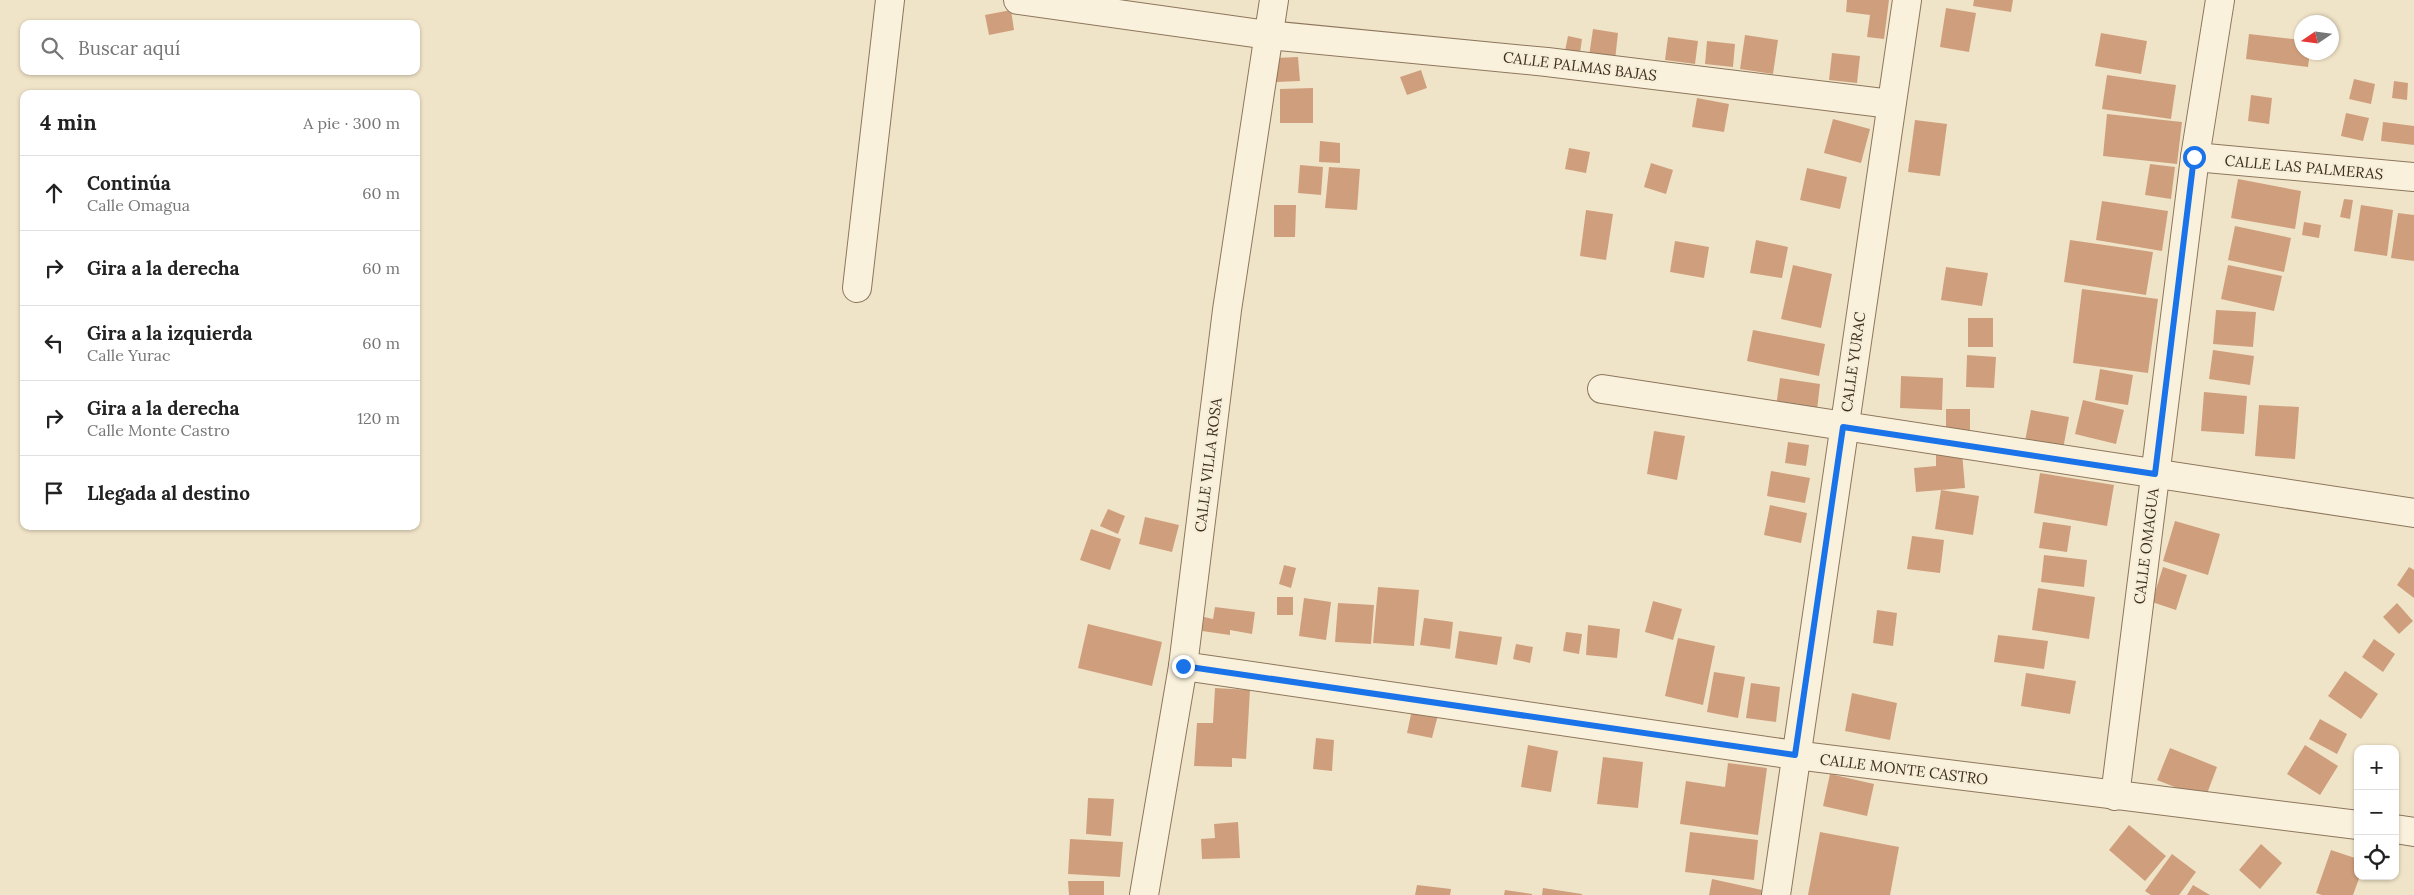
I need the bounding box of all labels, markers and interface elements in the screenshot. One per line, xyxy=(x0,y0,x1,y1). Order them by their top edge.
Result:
north arrow xyxy=(2294,15,2339,60)
search box xyxy=(20,20,420,75)
icon: search xyxy=(38,34,66,62)
text: Buscar aquí xyxy=(78,36,180,60)
street label: CALLE PALMAS BAJAS xyxy=(1502,47,1658,85)
text: 4 min xyxy=(40,109,97,136)
text: A pie · 300 m xyxy=(303,113,400,133)
route start xyxy=(2183,146,2206,169)
street label: CALLE LAS PALMERAS xyxy=(2224,151,2384,183)
text: Continúa xyxy=(87,171,171,195)
icon: ahead xyxy=(40,179,68,207)
text: 60 m xyxy=(362,183,400,203)
text: Calle Omagua xyxy=(87,195,190,215)
icon: right xyxy=(40,254,68,282)
text: Gira a la derecha xyxy=(87,256,240,280)
text: 60 m xyxy=(362,258,400,278)
street label: CALLE YURAC xyxy=(1837,310,1870,413)
text: Gira a la izquierda xyxy=(87,321,253,345)
icon: left xyxy=(40,329,68,357)
text: 60 m xyxy=(362,333,400,353)
text: Calle Yurac xyxy=(87,345,171,365)
text: Gira a la derecha xyxy=(87,396,240,420)
street label: CALLE VILLA ROSA xyxy=(1190,396,1226,533)
icon: right xyxy=(40,404,68,432)
text: 120 m xyxy=(357,408,400,428)
text: Calle Monte Castro xyxy=(87,420,230,440)
icon: arrive xyxy=(40,479,68,507)
text: Llegada al destino xyxy=(87,481,250,505)
street label: CALLE OMAGUA xyxy=(2129,486,2163,605)
route end xyxy=(1172,655,1195,678)
map controls xyxy=(2354,745,2399,880)
button: + xyxy=(2354,745,2399,790)
street label: CALLE MONTE CASTRO xyxy=(1819,749,1989,789)
button: − xyxy=(2354,790,2399,835)
button: locate xyxy=(2354,835,2399,880)

